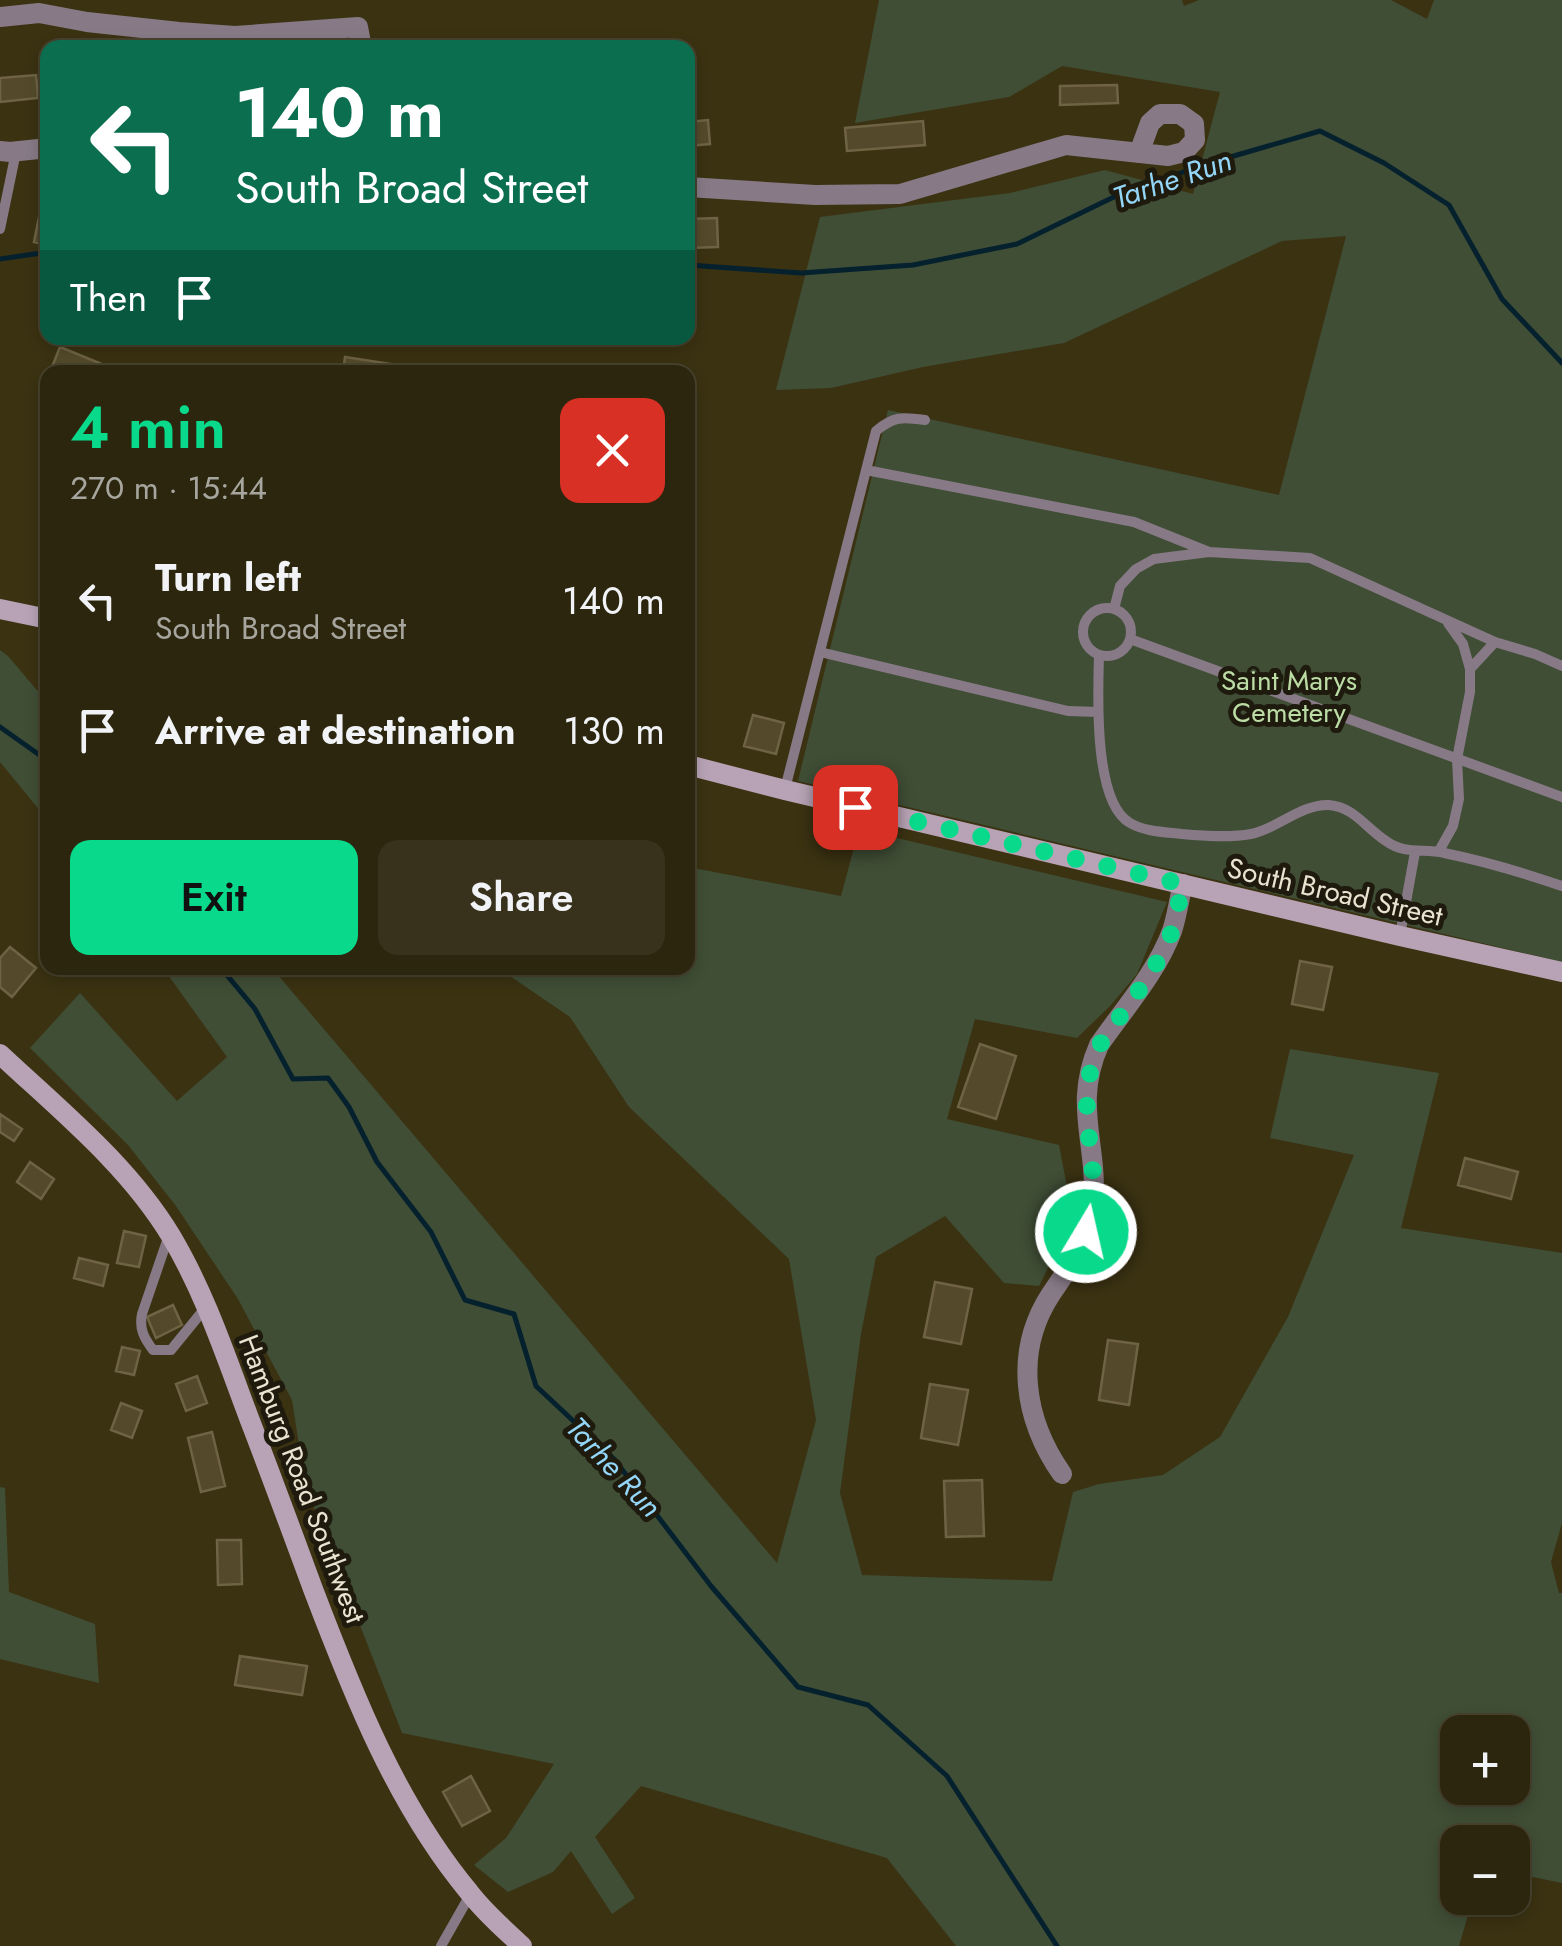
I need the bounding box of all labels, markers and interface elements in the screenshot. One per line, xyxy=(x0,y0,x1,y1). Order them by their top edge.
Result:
text: 140 m xyxy=(235,62,444,163)
icon: left xyxy=(70,80,200,210)
water label: Tarhe Run xyxy=(1107,139,1237,219)
text: South Broad Street xyxy=(235,155,588,220)
text: Then xyxy=(70,270,147,325)
icon: arrive xyxy=(167,270,222,325)
text: 4 min xyxy=(70,384,226,471)
button: close xyxy=(560,398,665,503)
text: 270 m · 15:44 xyxy=(70,465,267,511)
text: Turn left xyxy=(155,550,301,605)
icon: left xyxy=(70,573,125,628)
text: 140 m xyxy=(562,573,665,628)
text: South Broad Street xyxy=(155,605,406,651)
park label: Saint Marys Cemetery xyxy=(1221,660,1357,733)
icon: arrive xyxy=(70,703,125,758)
text: Arrive at destination xyxy=(155,703,516,758)
text: 130 m xyxy=(563,703,665,758)
pin xyxy=(813,765,898,850)
icon: arrive xyxy=(828,780,883,835)
button: Exit xyxy=(70,840,358,955)
button: Share xyxy=(378,840,665,955)
street label: South Broad Street xyxy=(1223,847,1447,937)
position arrow xyxy=(1034,1180,1138,1284)
street label: Hamburg Road Southwest xyxy=(228,1329,376,1629)
water label: Tarhe Run xyxy=(556,1407,672,1527)
map controls xyxy=(1440,1715,1530,1915)
button: + xyxy=(1440,1715,1530,1805)
button: − xyxy=(1440,1825,1530,1915)

